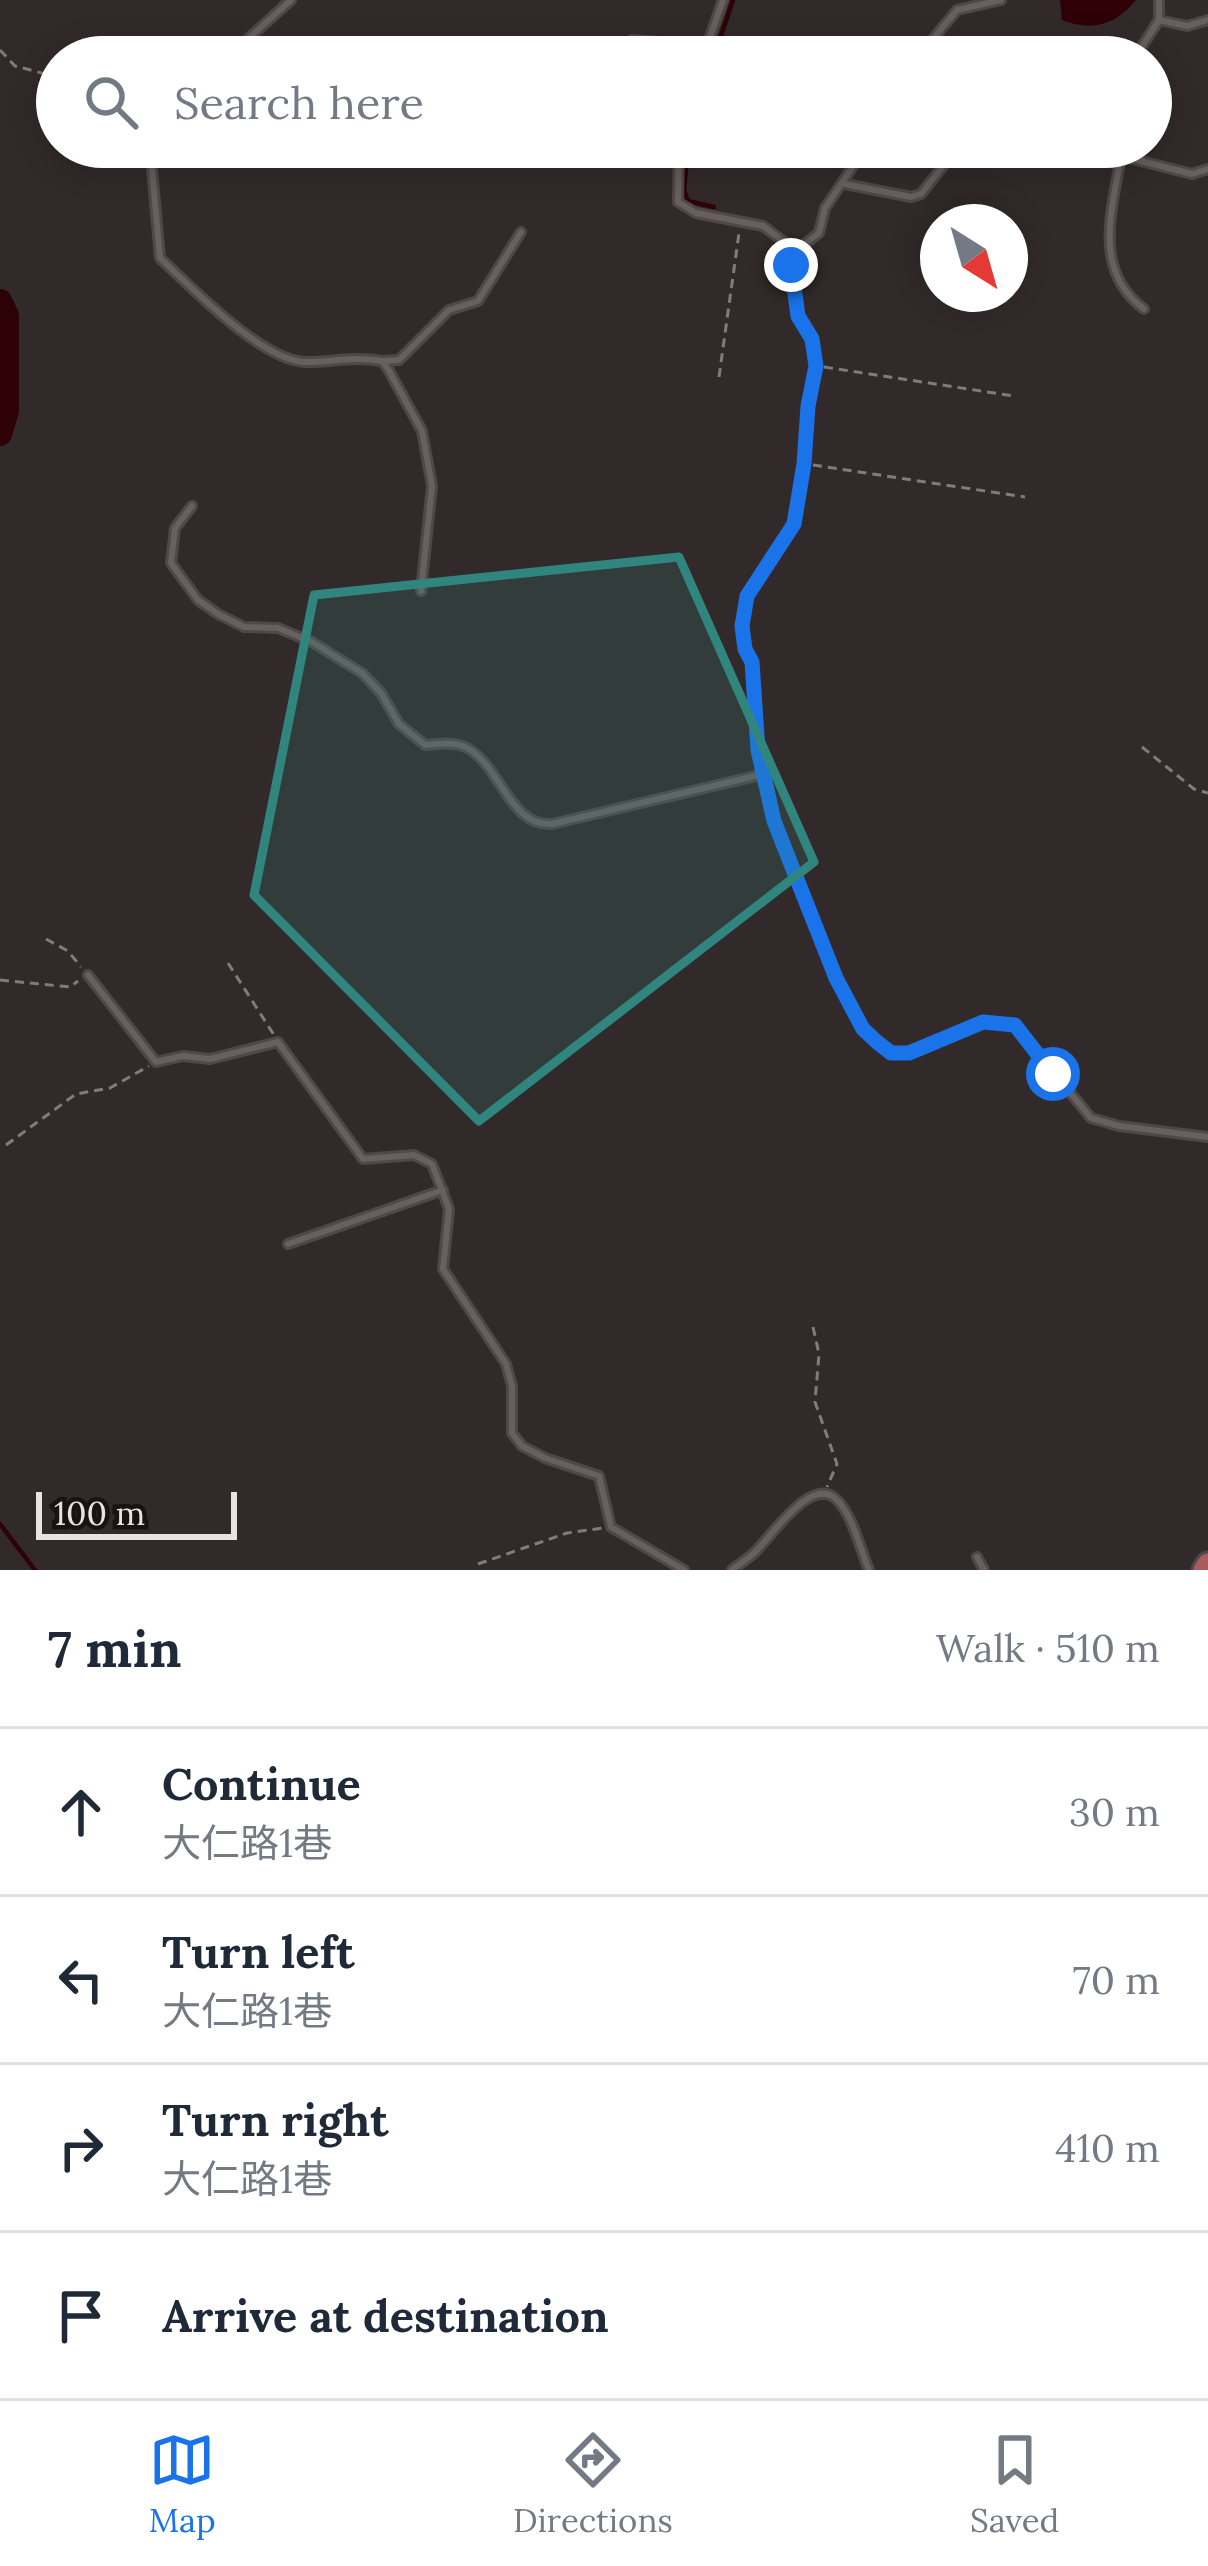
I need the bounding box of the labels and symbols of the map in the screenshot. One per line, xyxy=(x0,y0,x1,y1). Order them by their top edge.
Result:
north arrow xyxy=(920,204,1028,312)
route end xyxy=(764,238,818,292)
route start xyxy=(1026,1047,1080,1101)
scale bar xyxy=(36,1486,237,1539)

